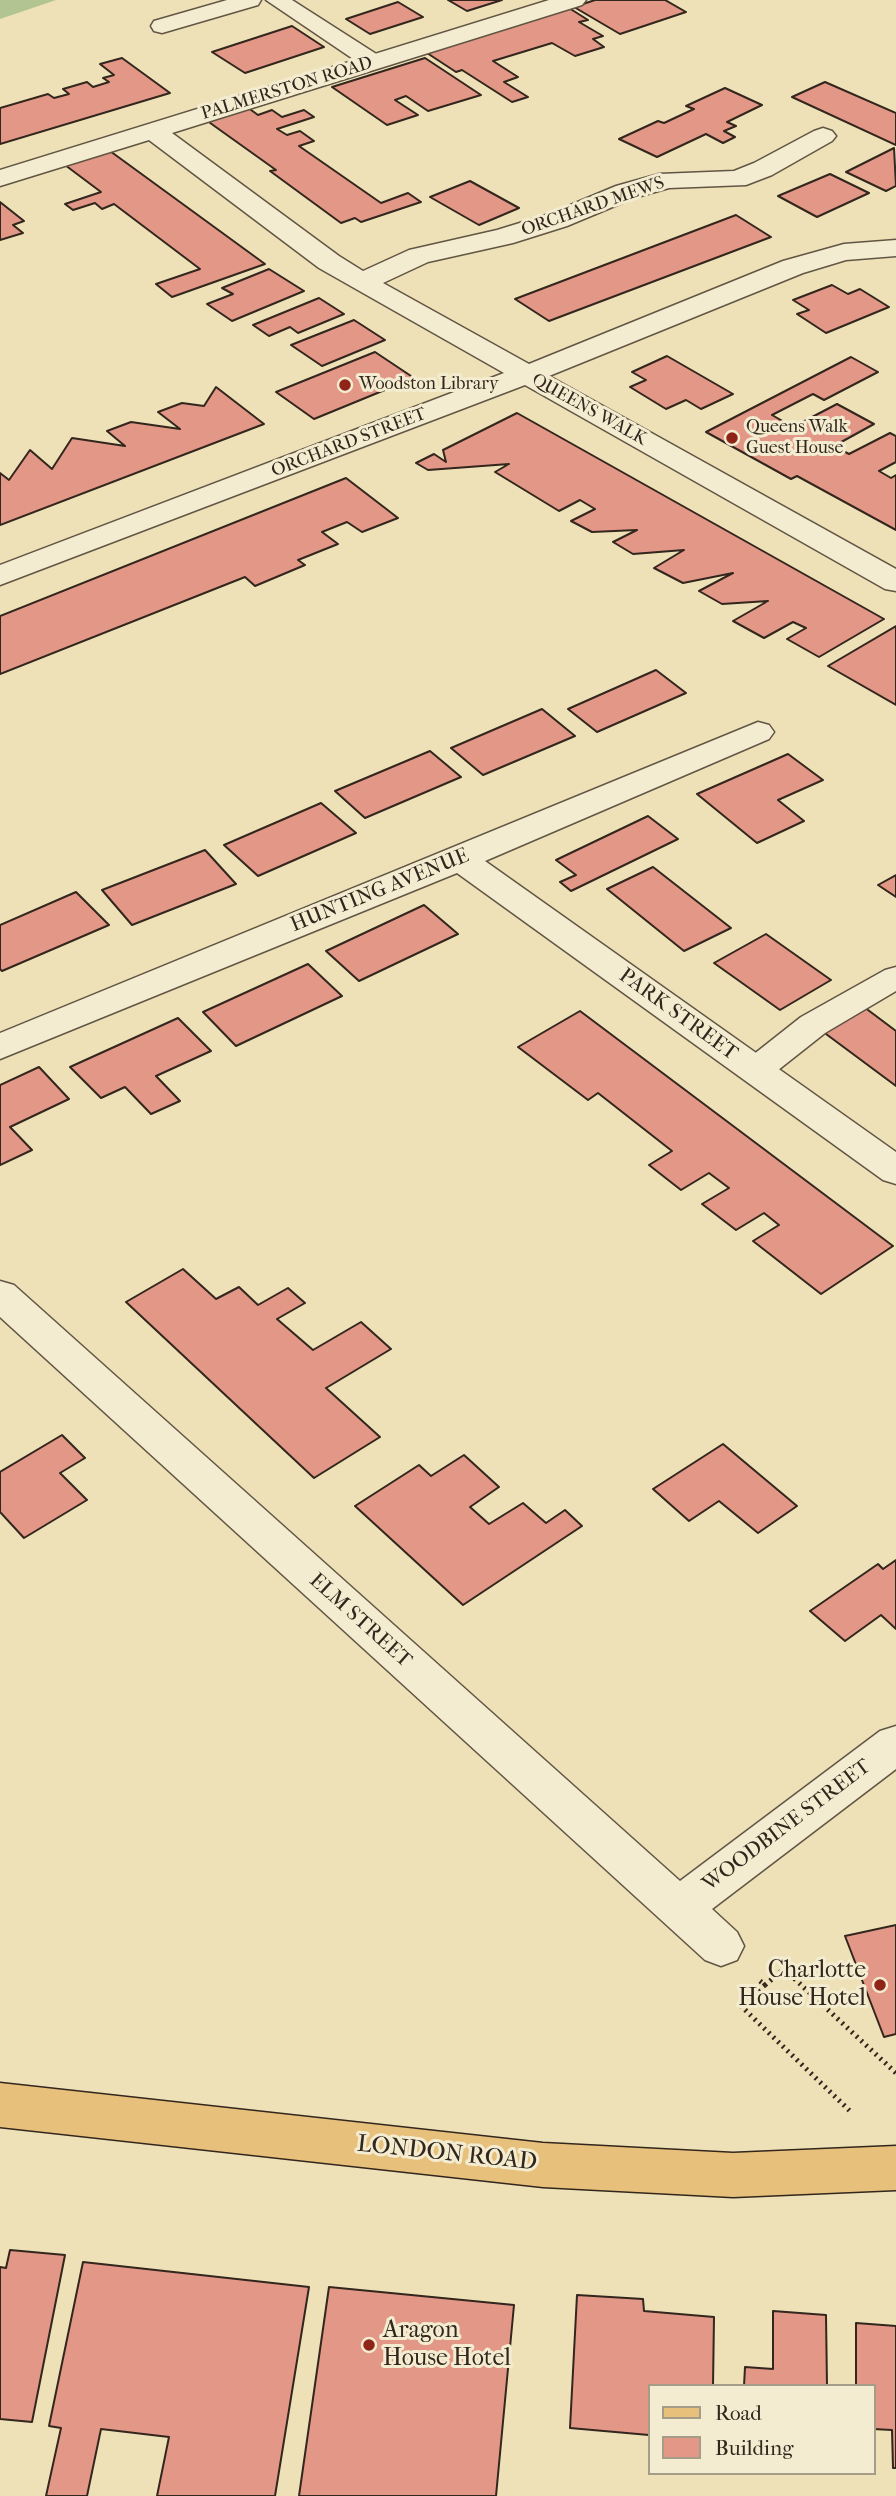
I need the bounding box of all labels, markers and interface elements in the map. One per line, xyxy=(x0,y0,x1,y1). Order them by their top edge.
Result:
street label: PALMERSTON ROAD xyxy=(199,53,375,125)
street label: ORCHARD MEWS xyxy=(519,172,667,242)
street label: QUEENS WALK xyxy=(528,369,650,451)
place label: Woodston Library xyxy=(359,374,498,396)
marker: Woodston Library xyxy=(337,377,353,393)
street label: ORCHARD STREET xyxy=(269,404,429,482)
place label: Queens Walk Guest House xyxy=(746,417,848,460)
marker: Queens Walk Guest House xyxy=(724,430,740,446)
street label: HUNTING AVENUE xyxy=(287,844,473,938)
street label: PARK STREET xyxy=(614,964,742,1066)
street label: ELM STREET xyxy=(304,1568,416,1674)
street label: WOODBINE STREET xyxy=(698,1755,876,1897)
place label: Charlotte House Hotel xyxy=(738,1957,866,2013)
marker: Charlotte House Hotel xyxy=(872,1977,888,1993)
street label: LONDON ROAD xyxy=(356,2130,538,2178)
place label: Aragon House Hotel xyxy=(383,2317,511,2373)
marker: Aragon House Hotel xyxy=(361,2337,377,2353)
legend xyxy=(648,2384,875,2475)
text: Road xyxy=(715,2401,762,2425)
text: Building xyxy=(715,2436,793,2460)

